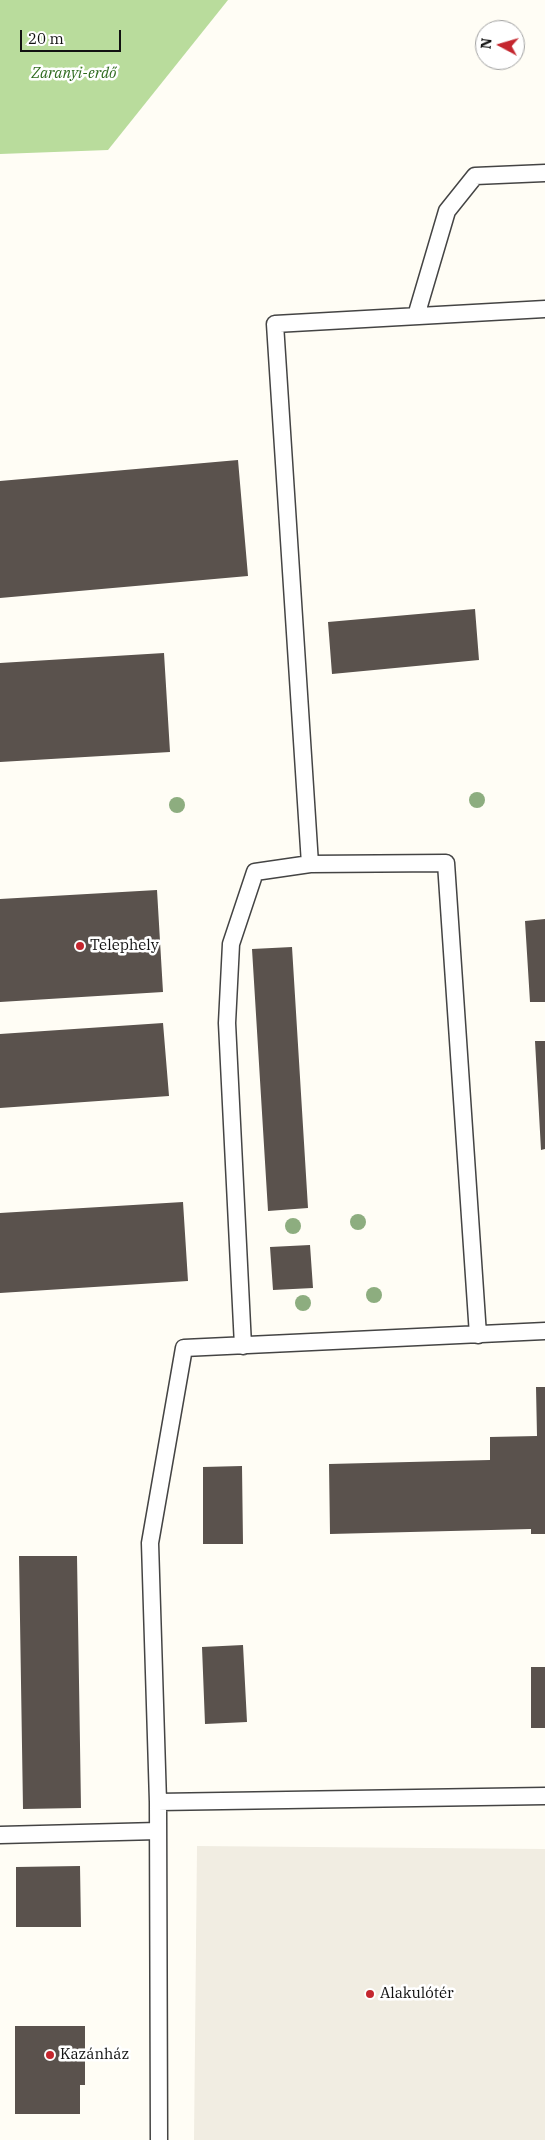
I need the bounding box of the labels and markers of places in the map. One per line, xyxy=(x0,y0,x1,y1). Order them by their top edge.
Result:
place label: Telephely xyxy=(90,937,159,955)
marker: Telephely xyxy=(74,940,86,952)
place label: Alakulótér xyxy=(380,1985,454,2003)
marker: Alakulótér xyxy=(364,1988,376,2000)
place label: Kazánház xyxy=(60,2046,129,2064)
marker: Kazánház xyxy=(44,2049,56,2061)

